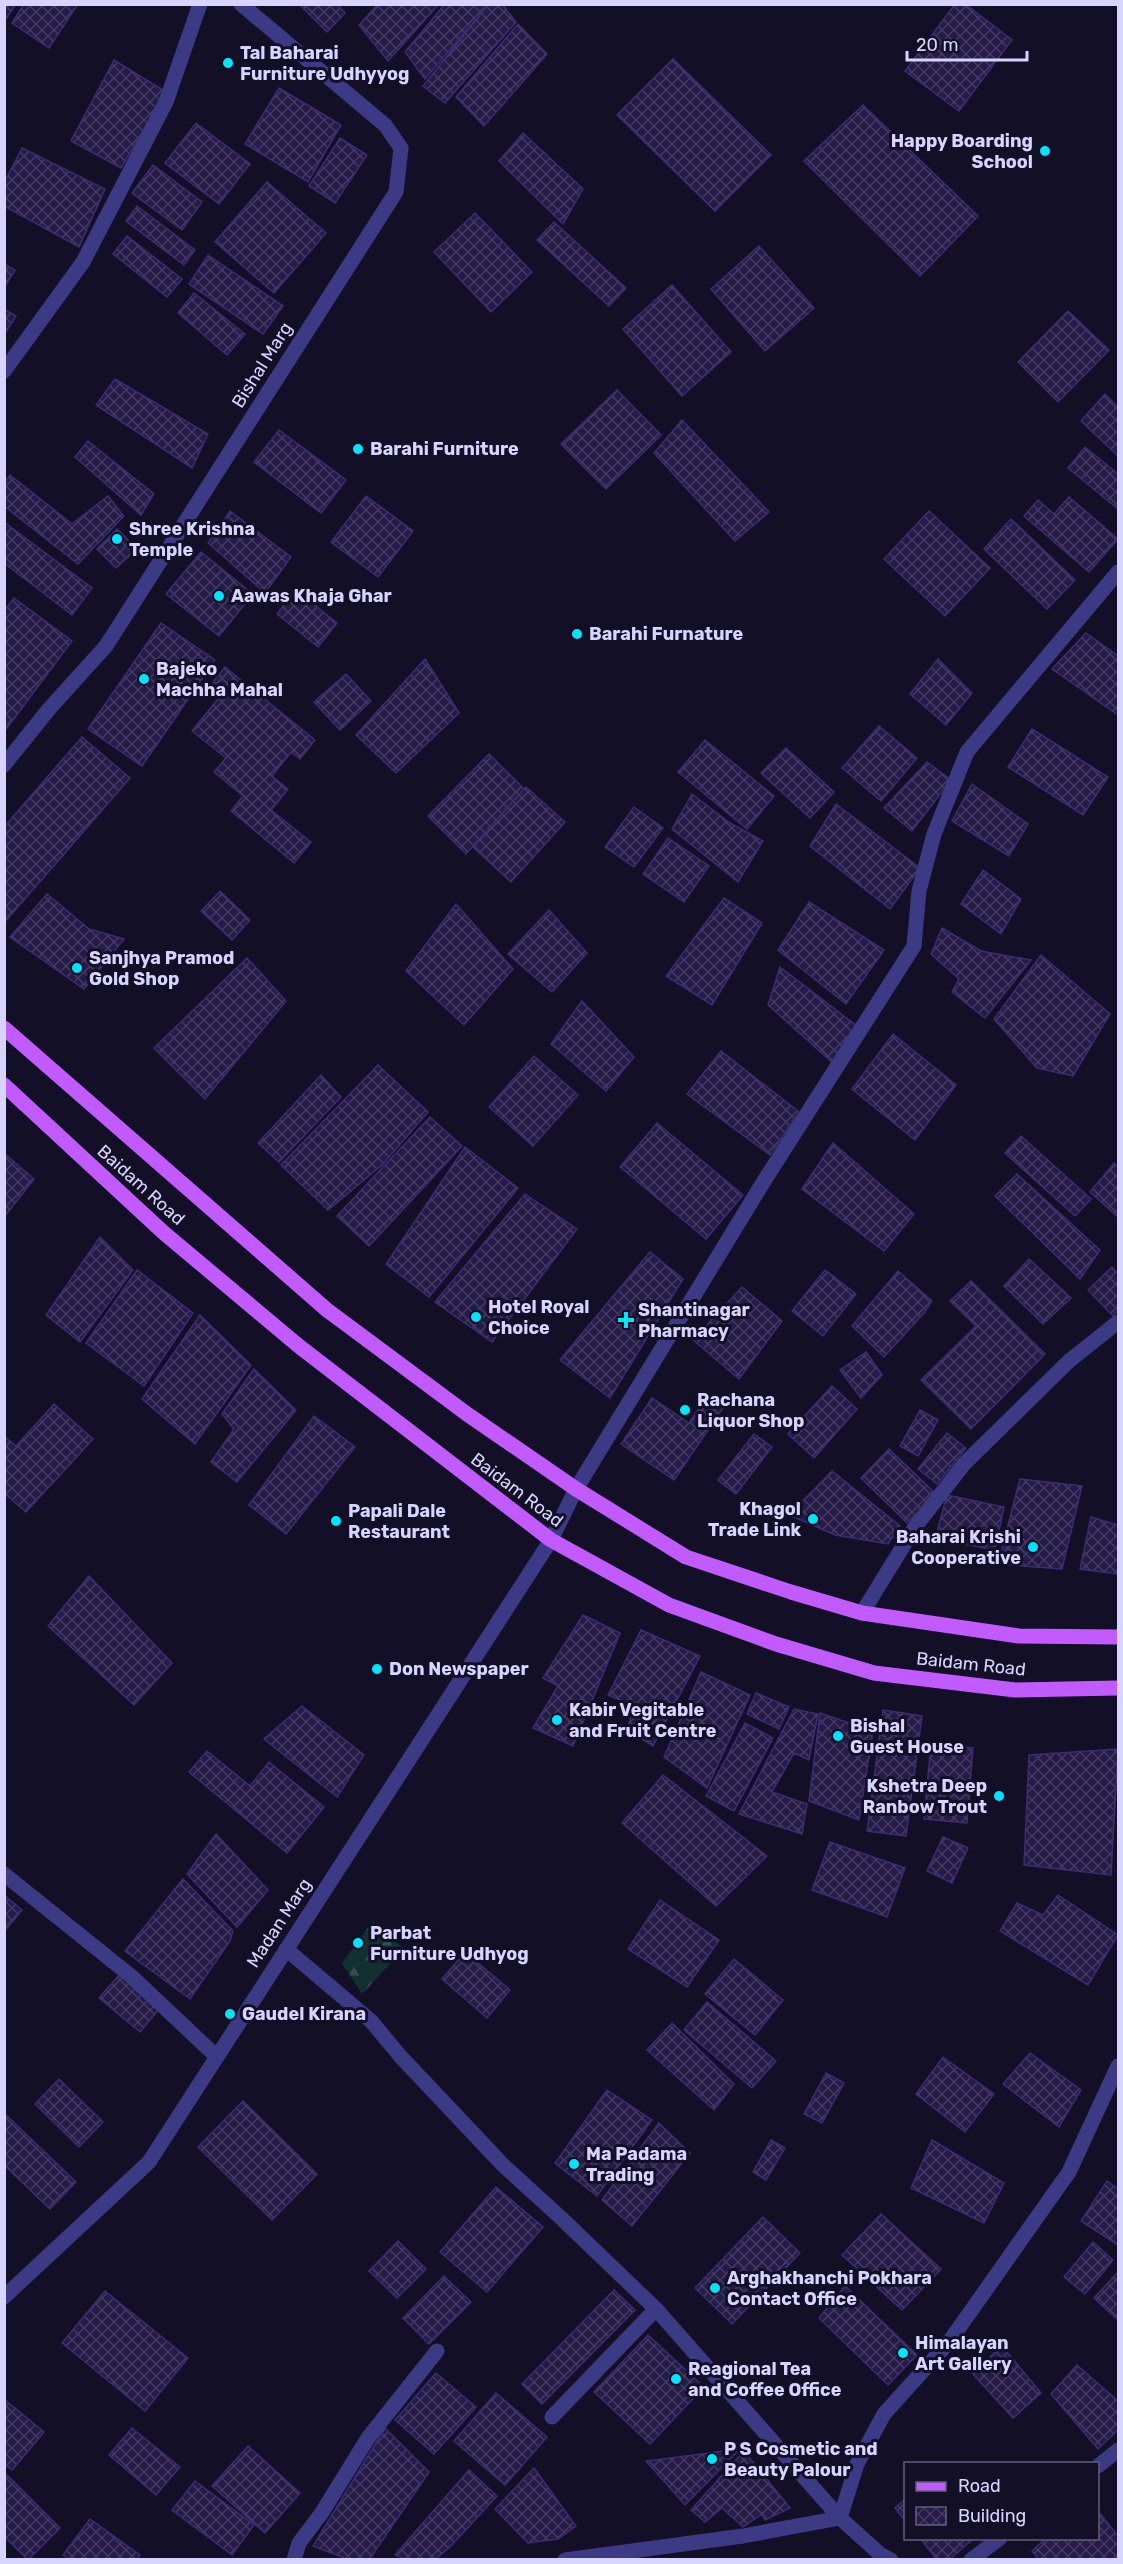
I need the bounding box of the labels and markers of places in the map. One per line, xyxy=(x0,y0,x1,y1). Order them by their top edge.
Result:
place label: Tal Baharai Furniture Udhyyog xyxy=(240,42,409,85)
marker: Tal Baharai Furniture Udhyyog xyxy=(221,56,235,70)
place label: Happy Boarding School xyxy=(891,130,1033,173)
marker: Happy Boarding School xyxy=(1038,144,1052,158)
place label: Barahi Furniture xyxy=(370,438,519,460)
marker: Barahi Furniture xyxy=(351,442,365,456)
place label: Shree Krishna Temple xyxy=(129,518,255,561)
marker: Shree Krishna Temple xyxy=(110,532,124,546)
place label: Aawas Khaja Ghar xyxy=(231,585,392,607)
marker: Aawas Khaja Ghar xyxy=(212,589,226,603)
place label: Barahi Furnature xyxy=(589,623,744,645)
marker: Barahi Furnature xyxy=(570,627,584,641)
place label: Bajeko Machha Mahal xyxy=(156,658,283,701)
marker: Bajeko Machha Mahal xyxy=(137,672,151,686)
place label: Sanjhya Pramod Gold Shop xyxy=(89,947,234,990)
marker: Sanjhya Pramod Gold Shop xyxy=(70,961,84,975)
place label: Hotel Royal Choice xyxy=(488,1296,589,1339)
place label: Shantinagar Pharmacy xyxy=(638,1299,750,1342)
marker: Hotel Royal Choice xyxy=(469,1310,483,1324)
marker: Shantinagar Pharmacy xyxy=(619,1313,633,1327)
place label: Rachana Liquor Shop xyxy=(697,1389,804,1432)
marker: Rachana Liquor Shop xyxy=(678,1403,692,1417)
place label: Khagol Trade Link xyxy=(708,1498,801,1541)
place label: Papali Dale Restaurant xyxy=(348,1500,450,1543)
marker: Khagol Trade Link xyxy=(806,1512,820,1526)
marker: Papali Dale Restaurant xyxy=(329,1514,343,1528)
place label: Baharai Krishi Cooperative xyxy=(896,1526,1021,1569)
marker: Baharai Krishi Cooperative xyxy=(1026,1540,1040,1554)
place label: Don Newspaper xyxy=(389,1658,529,1680)
marker: Don Newspaper xyxy=(370,1662,384,1676)
place label: Kabir Vegitable and Fruit Centre xyxy=(569,1699,717,1742)
marker: Kabir Vegitable and Fruit Centre xyxy=(550,1713,564,1727)
place label: Bishal Guest House xyxy=(850,1715,964,1758)
marker: Bishal Guest House xyxy=(831,1729,845,1743)
place label: Kshetra Deep Ranbow Trout xyxy=(863,1775,987,1818)
marker: Kshetra Deep Ranbow Trout xyxy=(992,1789,1006,1803)
place label: Parbat Furniture Udhyog xyxy=(370,1922,529,1965)
marker: Parbat Furniture Udhyog xyxy=(351,1936,365,1950)
place label: Gaudel Kirana xyxy=(242,2003,366,2025)
marker: Gaudel Kirana xyxy=(223,2007,237,2021)
place label: Ma Padama Trading xyxy=(586,2143,687,2186)
marker: Ma Padama Trading xyxy=(567,2157,581,2171)
place label: Arghakhanchi Pokhara Contact Office xyxy=(727,2267,932,2310)
marker: Arghakhanchi Pokhara Contact Office xyxy=(708,2281,722,2295)
place label: Himalayan Art Gallery xyxy=(915,2332,1012,2375)
marker: Himalayan Art Gallery xyxy=(896,2346,910,2360)
place label: Reagional Tea and Coffee Office xyxy=(688,2358,842,2401)
marker: Reagional Tea and Coffee Office xyxy=(669,2372,683,2386)
place label: P S Cosmetic and Beauty Palour xyxy=(724,2438,878,2481)
marker: P S Cosmetic and Beauty Palour xyxy=(705,2452,719,2466)

